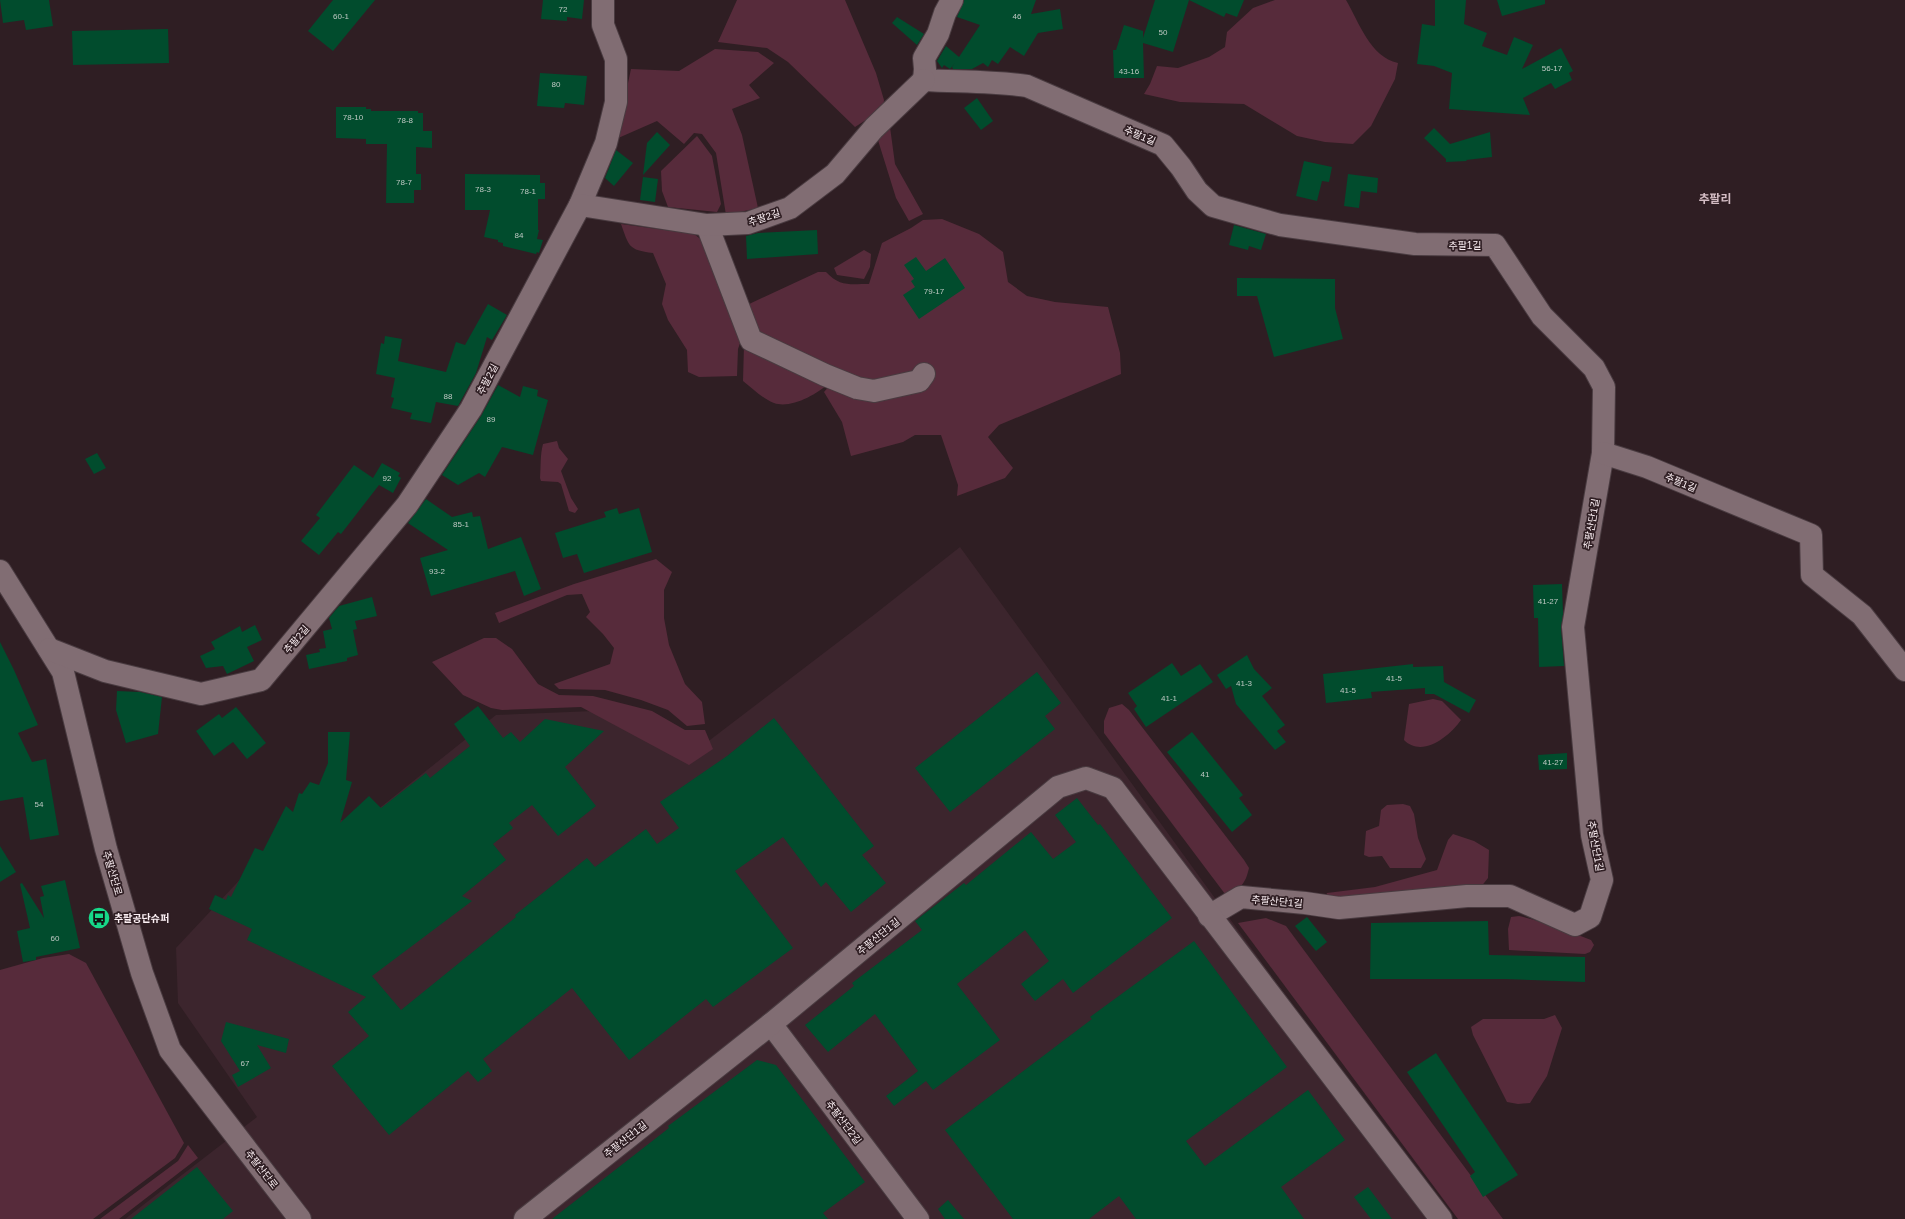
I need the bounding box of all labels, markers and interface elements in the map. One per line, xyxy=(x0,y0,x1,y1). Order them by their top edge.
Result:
house number: 72 xyxy=(559,5,568,14)
house number: 60-1 xyxy=(333,12,350,21)
house number: 46 xyxy=(1013,12,1022,21)
house number: 50 xyxy=(1159,28,1168,37)
house number: 56-17 xyxy=(1542,64,1563,73)
house number: 43-16 xyxy=(1119,67,1140,76)
house number: 80 xyxy=(552,80,561,89)
house number: 78-10 xyxy=(343,113,364,122)
house number: 78-8 xyxy=(397,116,414,125)
street label: 추팔1길 xyxy=(1122,124,1157,147)
house number: 78-7 xyxy=(396,178,413,187)
house number: 78-3 xyxy=(475,185,492,194)
house number: 78-1 xyxy=(520,187,537,196)
district label: 추팔리 xyxy=(1698,192,1732,206)
street label: 추팔2길 xyxy=(747,207,782,228)
house number: 84 xyxy=(515,231,524,240)
street label: 추팔1길 xyxy=(1448,240,1482,251)
house number: 79-17 xyxy=(924,287,945,296)
street label: 추팔2길 xyxy=(475,362,500,396)
house number: 88 xyxy=(444,392,453,401)
house number: 89 xyxy=(487,415,496,424)
street label: 추팔1길 xyxy=(1663,471,1698,494)
house number: 92 xyxy=(383,474,392,483)
street label: 추팔산단1길 xyxy=(1582,498,1601,550)
house number: 85-1 xyxy=(453,520,470,529)
house number: 93-2 xyxy=(429,567,446,576)
house number: 41-27 xyxy=(1538,597,1559,606)
street label: 추팔2길 xyxy=(281,623,311,655)
house number: 41-5 xyxy=(1386,674,1403,683)
house number: 41-3 xyxy=(1236,679,1253,688)
house number: 41-5 xyxy=(1340,686,1357,695)
house number: 41-1 xyxy=(1161,694,1178,703)
house number: 41-27 xyxy=(1543,758,1564,767)
house number: 41 xyxy=(1201,770,1210,779)
house number: 54 xyxy=(35,800,44,809)
street label: 추팔산단1길 xyxy=(1586,820,1605,872)
street label: 추팔산단로 xyxy=(101,850,124,897)
street label: 추팔산단1길 xyxy=(1251,894,1303,909)
bus stop icon: 추팔공단슈퍼 xyxy=(86,905,112,931)
place label: 추팔공단슈퍼 xyxy=(114,913,169,924)
street label: 추팔산단1길 xyxy=(855,916,902,957)
house number: 60 xyxy=(51,934,60,943)
house number: 67 xyxy=(241,1059,250,1068)
street label: 추팔산단2길 xyxy=(824,1098,864,1146)
street label: 추팔산단1길 xyxy=(602,1119,649,1160)
street label: 추팔산단로 xyxy=(243,1148,280,1191)

